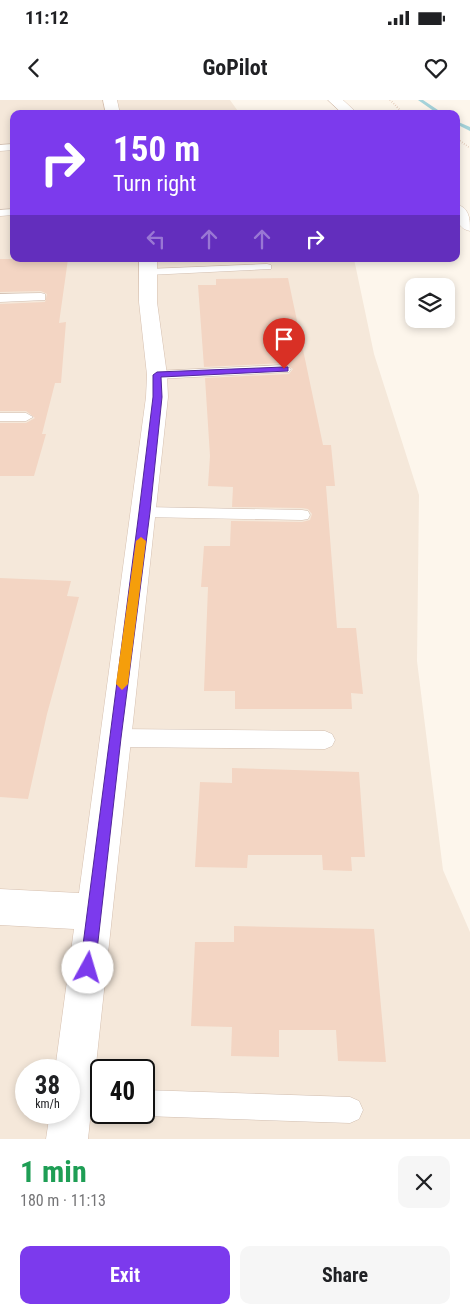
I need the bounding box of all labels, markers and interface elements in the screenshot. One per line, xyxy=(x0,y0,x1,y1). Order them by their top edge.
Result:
text: 11:12 xyxy=(25,6,69,29)
icon: back xyxy=(20,54,48,82)
icon: heart xyxy=(422,54,450,82)
text: GoPilot xyxy=(202,55,268,80)
text: 150 m xyxy=(113,129,200,170)
icon: right xyxy=(30,130,95,195)
text: Turn right xyxy=(113,171,196,196)
icon: left xyxy=(142,225,170,253)
icon: ahead xyxy=(195,225,223,253)
icon: ahead xyxy=(248,225,276,253)
icon: right xyxy=(301,225,329,253)
map controls xyxy=(405,278,455,328)
button: layers xyxy=(405,278,455,328)
pin xyxy=(263,318,305,369)
icon: arrive xyxy=(270,325,298,353)
position arrow xyxy=(61,941,113,993)
speed limit sign: 40 xyxy=(90,1059,155,1124)
text: 38 xyxy=(35,1071,60,1100)
text: km/h xyxy=(35,1097,60,1111)
text: 1 min xyxy=(20,1154,87,1189)
button: close xyxy=(398,1156,450,1208)
text: 180 m · 11:13 xyxy=(20,1191,106,1210)
button: Exit xyxy=(20,1246,230,1304)
button: Share xyxy=(240,1246,450,1304)

